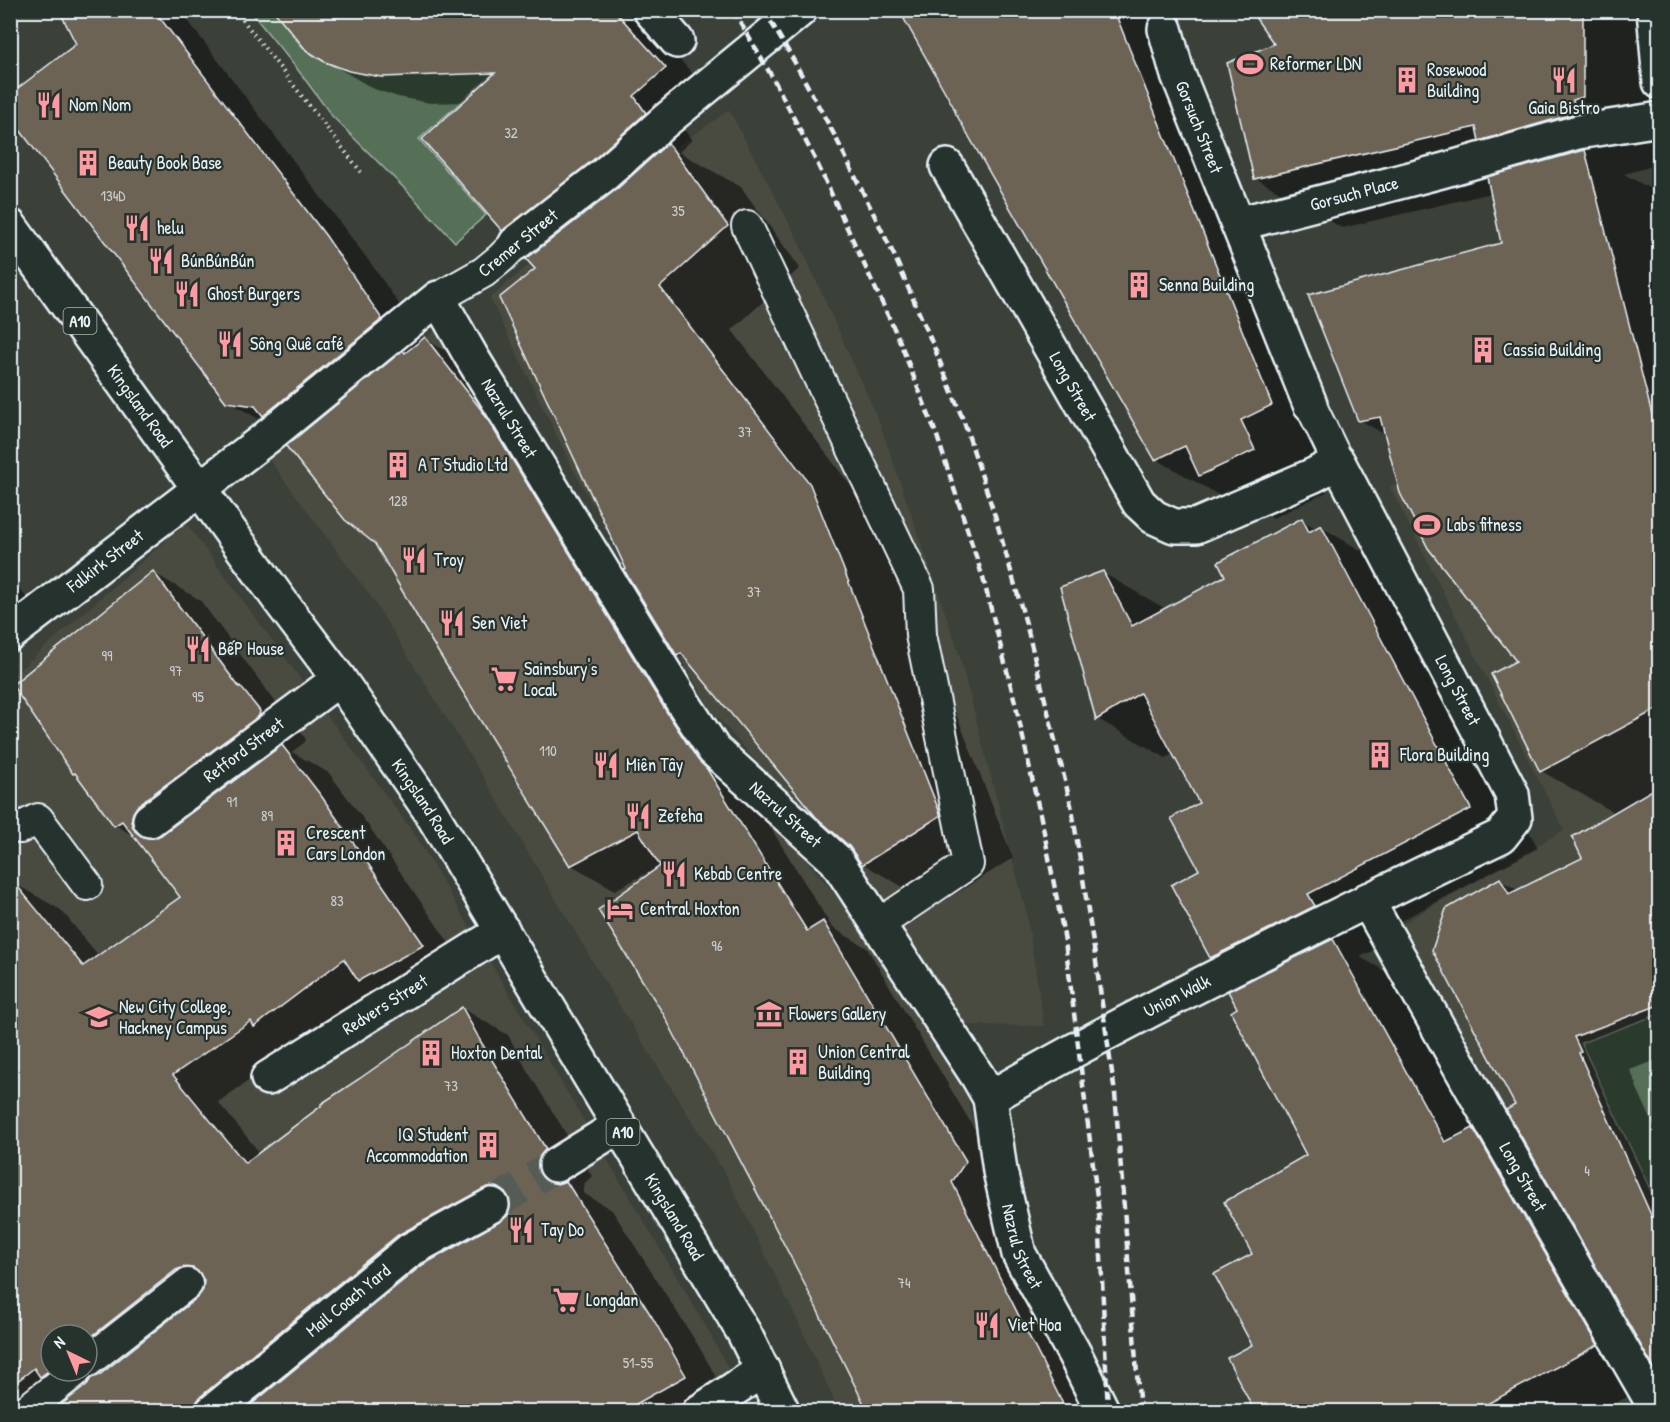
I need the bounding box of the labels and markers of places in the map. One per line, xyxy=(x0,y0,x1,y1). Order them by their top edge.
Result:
sports icon: Reformer LDN xyxy=(1235,49,1265,79)
place label: Reformer LDN xyxy=(1270,51,1361,76)
place label: Rosewood Building xyxy=(1427,57,1486,103)
building icon: Rosewood Building xyxy=(1392,65,1422,95)
restaurant icon: Gaia Bistro xyxy=(1549,65,1579,95)
restaurant icon: Nom Nom xyxy=(34,90,64,120)
place label: Nom Nom xyxy=(69,92,131,117)
place label: Gaia Bistro xyxy=(1528,95,1600,120)
building icon: Beauty Book Base xyxy=(73,148,103,178)
place label: Beauty Book Base xyxy=(108,150,222,175)
restaurant icon: helu xyxy=(122,213,152,243)
place label: helu xyxy=(157,215,184,240)
restaurant icon: BúnBúnBún xyxy=(146,246,176,276)
place label: BúnBúnBún xyxy=(181,248,254,273)
building icon: Senna Building xyxy=(1124,270,1154,300)
place label: Senna Building xyxy=(1159,272,1254,297)
restaurant icon: Ghost Burgers xyxy=(172,279,202,309)
place label: Ghost Burgers xyxy=(207,281,300,306)
restaurant icon: Sông Quê café xyxy=(215,329,245,359)
place label: Sông Quê café xyxy=(250,331,344,356)
building icon: Cassia Building xyxy=(1468,335,1498,365)
place label: Cassia Building xyxy=(1503,337,1601,362)
building icon: A T Studio Ltd xyxy=(383,450,413,480)
place label: A T Studio Ltd xyxy=(418,452,508,477)
sports icon: Labs fitness xyxy=(1412,510,1442,540)
place label: Labs fitness xyxy=(1447,512,1522,537)
restaurant icon: Troy xyxy=(399,545,429,575)
place label: Troy xyxy=(434,547,465,572)
restaurant icon: Sen Viet xyxy=(437,608,467,638)
place label: Sen Viet xyxy=(472,610,528,635)
restaurant icon: BếP House xyxy=(183,634,213,664)
place label: BếP House xyxy=(218,636,284,661)
place label: Sainsbury's Local xyxy=(524,656,598,702)
supermarket icon: Sainsbury's Local xyxy=(489,664,519,694)
building icon: Flora Building xyxy=(1365,740,1395,770)
place label: Flora Building xyxy=(1399,742,1489,767)
restaurant icon: Miên Tây xyxy=(591,750,621,780)
place label: Miên Tây xyxy=(626,752,684,777)
restaurant icon: Zefeha xyxy=(623,801,653,831)
place label: Zefeha xyxy=(658,803,703,828)
place label: Crescent Cars London xyxy=(306,820,385,866)
building icon: Crescent Cars London xyxy=(271,828,301,858)
restaurant icon: Kebab Centre xyxy=(659,859,689,889)
place label: Kebab Centre xyxy=(694,861,782,886)
hotel icon: Central Hoxton xyxy=(605,894,635,924)
place label: Central Hoxton xyxy=(640,896,740,921)
place label: New City College, Hackney Campus xyxy=(119,994,231,1040)
museum icon: Flowers Gallery xyxy=(754,999,784,1029)
place label: Flowers Gallery xyxy=(788,1001,887,1026)
school or university icon: New City College, Hackney Campus xyxy=(84,1002,114,1032)
building icon: Hoxton Dental xyxy=(416,1038,446,1068)
place label: Union Central Building xyxy=(818,1039,910,1085)
place label: Hoxton Dental xyxy=(451,1040,543,1065)
building icon: Union Central Building xyxy=(783,1047,813,1077)
place label: IQ Student Accommodation xyxy=(367,1122,469,1168)
building icon: IQ Student Accommodation xyxy=(473,1130,503,1160)
restaurant icon: Tay Do xyxy=(506,1215,536,1245)
place label: Tay Do xyxy=(541,1217,584,1242)
supermarket icon: Longdan xyxy=(551,1285,581,1315)
place label: Longdan xyxy=(586,1287,638,1312)
restaurant icon: Viet Hoa xyxy=(972,1310,1002,1340)
place label: Viet Hoa xyxy=(1007,1312,1061,1337)

